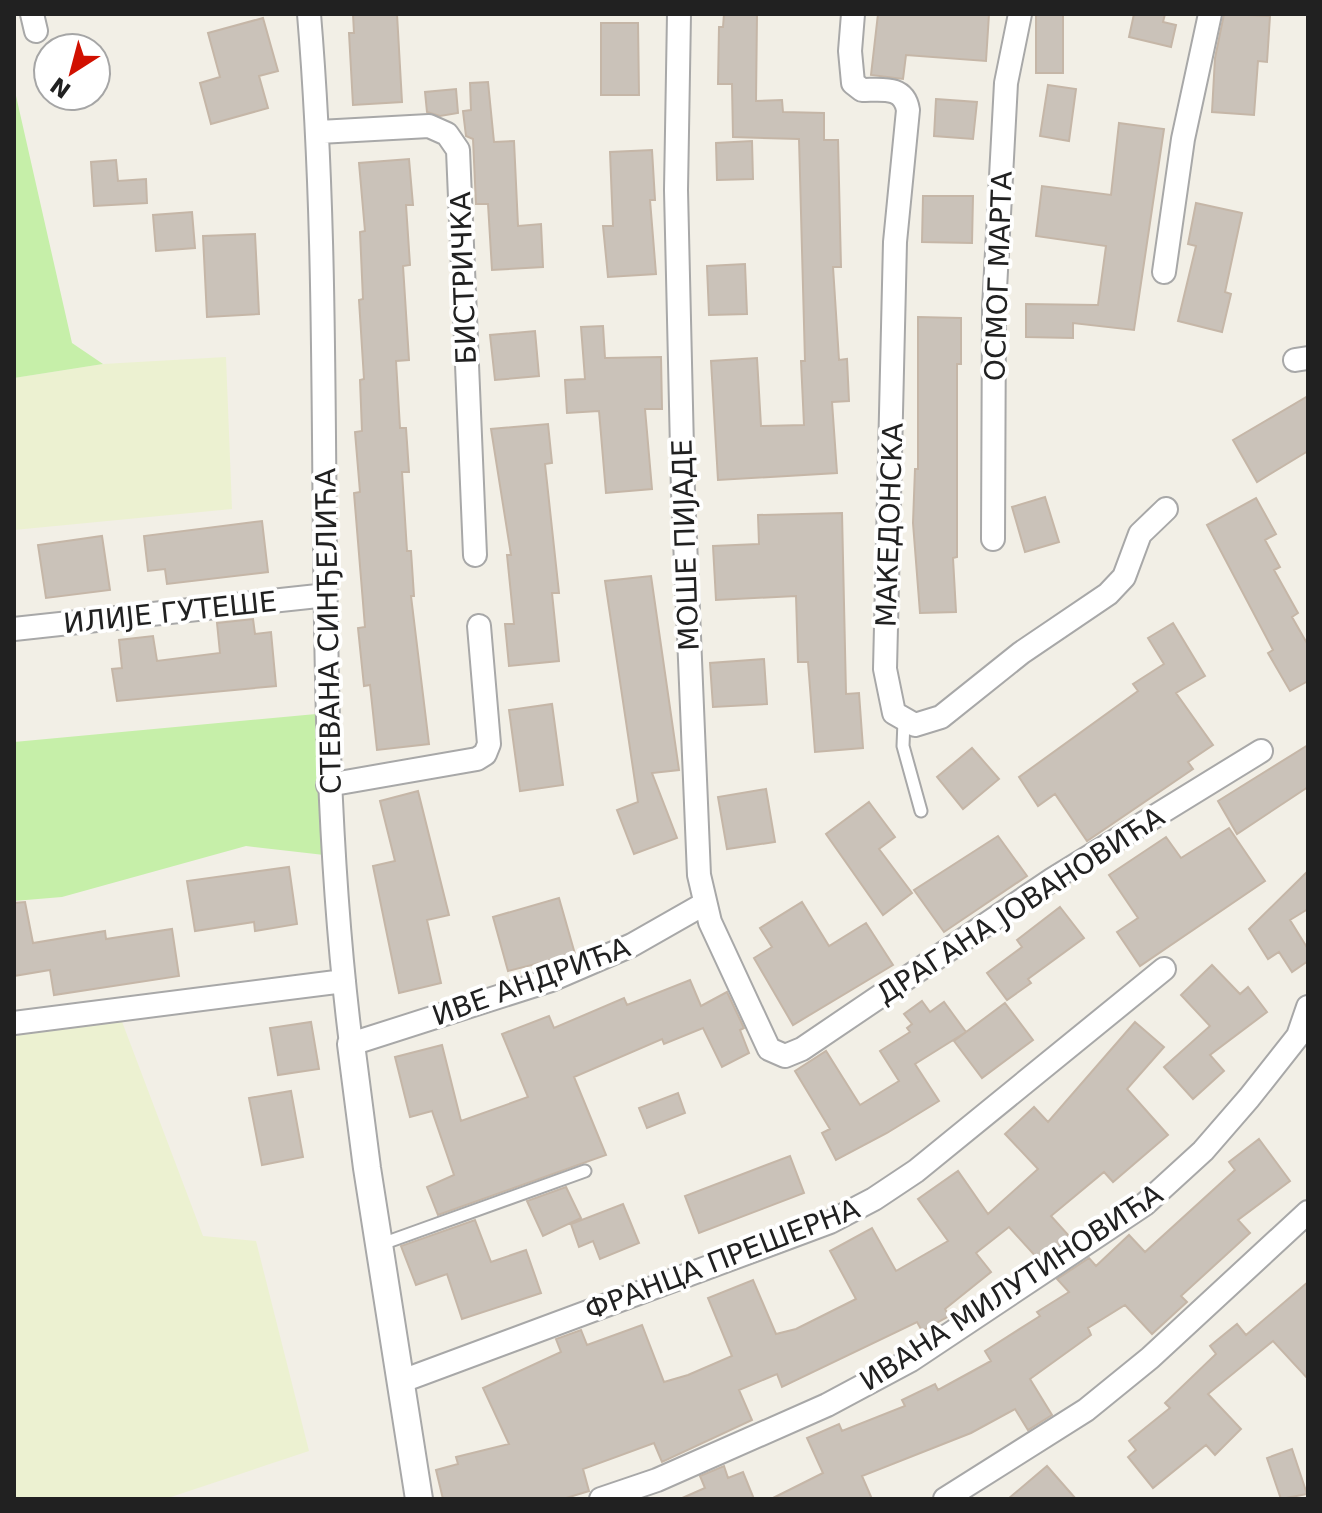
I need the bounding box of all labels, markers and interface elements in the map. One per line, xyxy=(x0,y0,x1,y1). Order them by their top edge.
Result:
north arrow xyxy=(32,32,112,112)
text: N xyxy=(46,72,75,103)
street label: ОСМОГ МАРТА xyxy=(978,170,1019,382)
street label: БИСТРИЧКА xyxy=(444,191,483,365)
street label: МАКЕДОНСКА xyxy=(869,422,910,628)
street label: МОШЕ ПИЈАДЕ xyxy=(665,439,706,651)
street label: СТЕВАНА СИНЂЕЛИЋА xyxy=(309,468,348,794)
street label: ИЛИЈЕ ГУТЕШЕ xyxy=(62,585,278,640)
street label: ДРАГАНА ЈОВАНОВИЋА xyxy=(870,800,1170,1011)
street label: ИВЕ АНДРИЋА xyxy=(428,930,634,1033)
street label: ИВАНА МИЛУТИНОВИЋА xyxy=(854,1177,1169,1398)
street label: ФРАНЦА ПРЕШЕРНА xyxy=(580,1192,864,1327)

